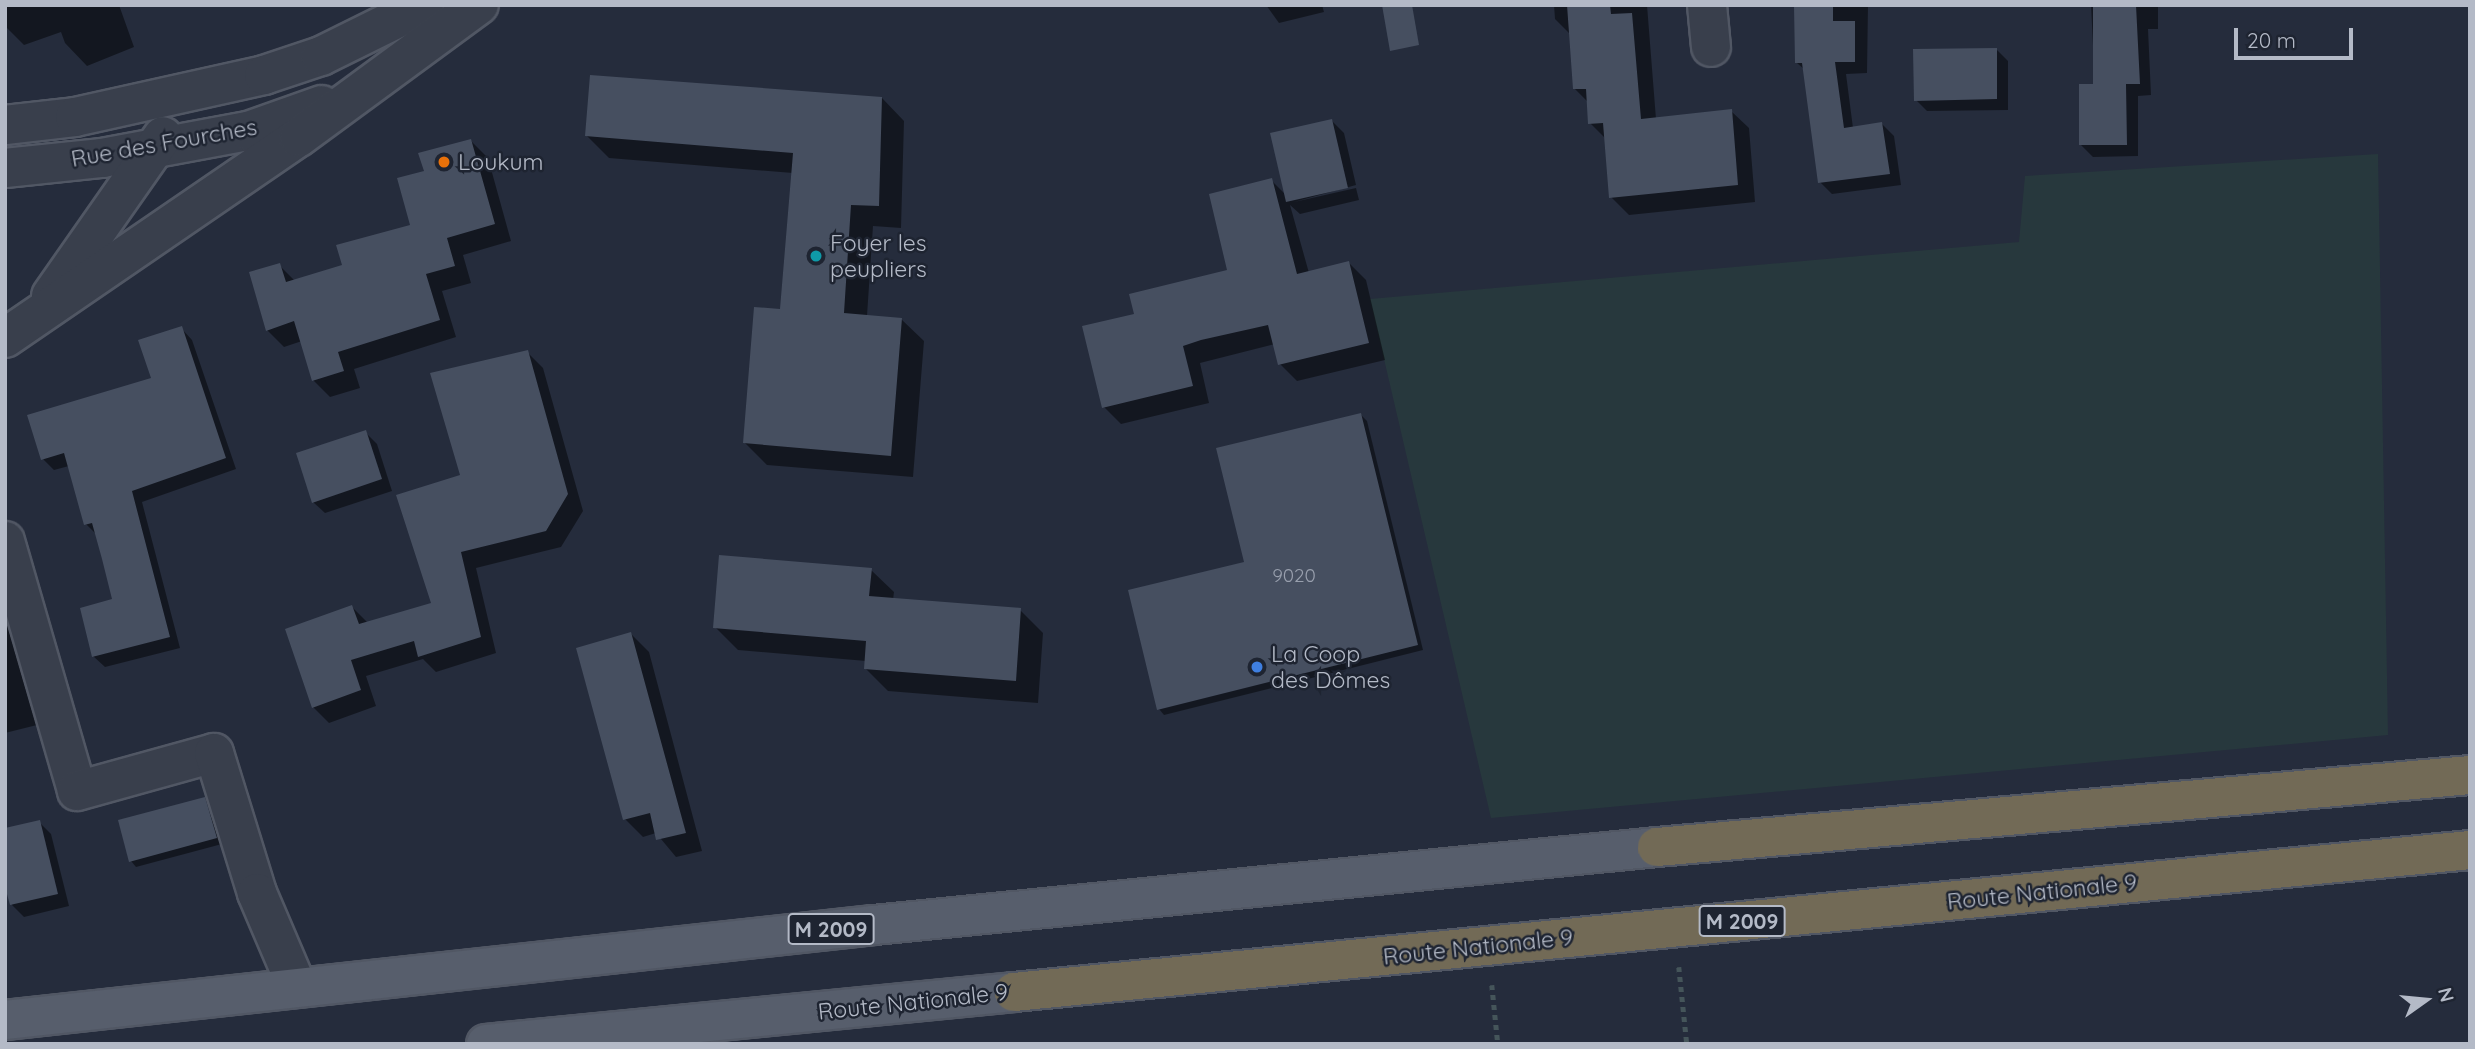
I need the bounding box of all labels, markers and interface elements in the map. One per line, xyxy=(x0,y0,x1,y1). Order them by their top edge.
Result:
scale bar xyxy=(2237,14,2356,58)
text: 20 m xyxy=(2247,27,2296,53)
street label: Rue des Fourches xyxy=(69,113,259,173)
place label: Loukum xyxy=(458,148,543,176)
marker: Loukum xyxy=(436,154,452,170)
place label: Foyer les peupliers xyxy=(830,229,927,283)
marker: Foyer les peupliers xyxy=(808,248,824,264)
house number: 9020 xyxy=(1272,565,1316,587)
place label: La Coop des Dômes xyxy=(1271,640,1390,694)
marker: La Coop des Dômes xyxy=(1249,659,1265,675)
street label: Route Nationale 9 xyxy=(1946,868,2138,916)
road number: M 2009 xyxy=(1698,904,1786,939)
road number: M 2009 xyxy=(787,912,875,946)
street label: Route Nationale 9 xyxy=(1382,923,1574,971)
north arrow xyxy=(2391,965,2461,1035)
street label: Route Nationale 9 xyxy=(817,978,1009,1026)
text: N xyxy=(2433,985,2460,1004)

